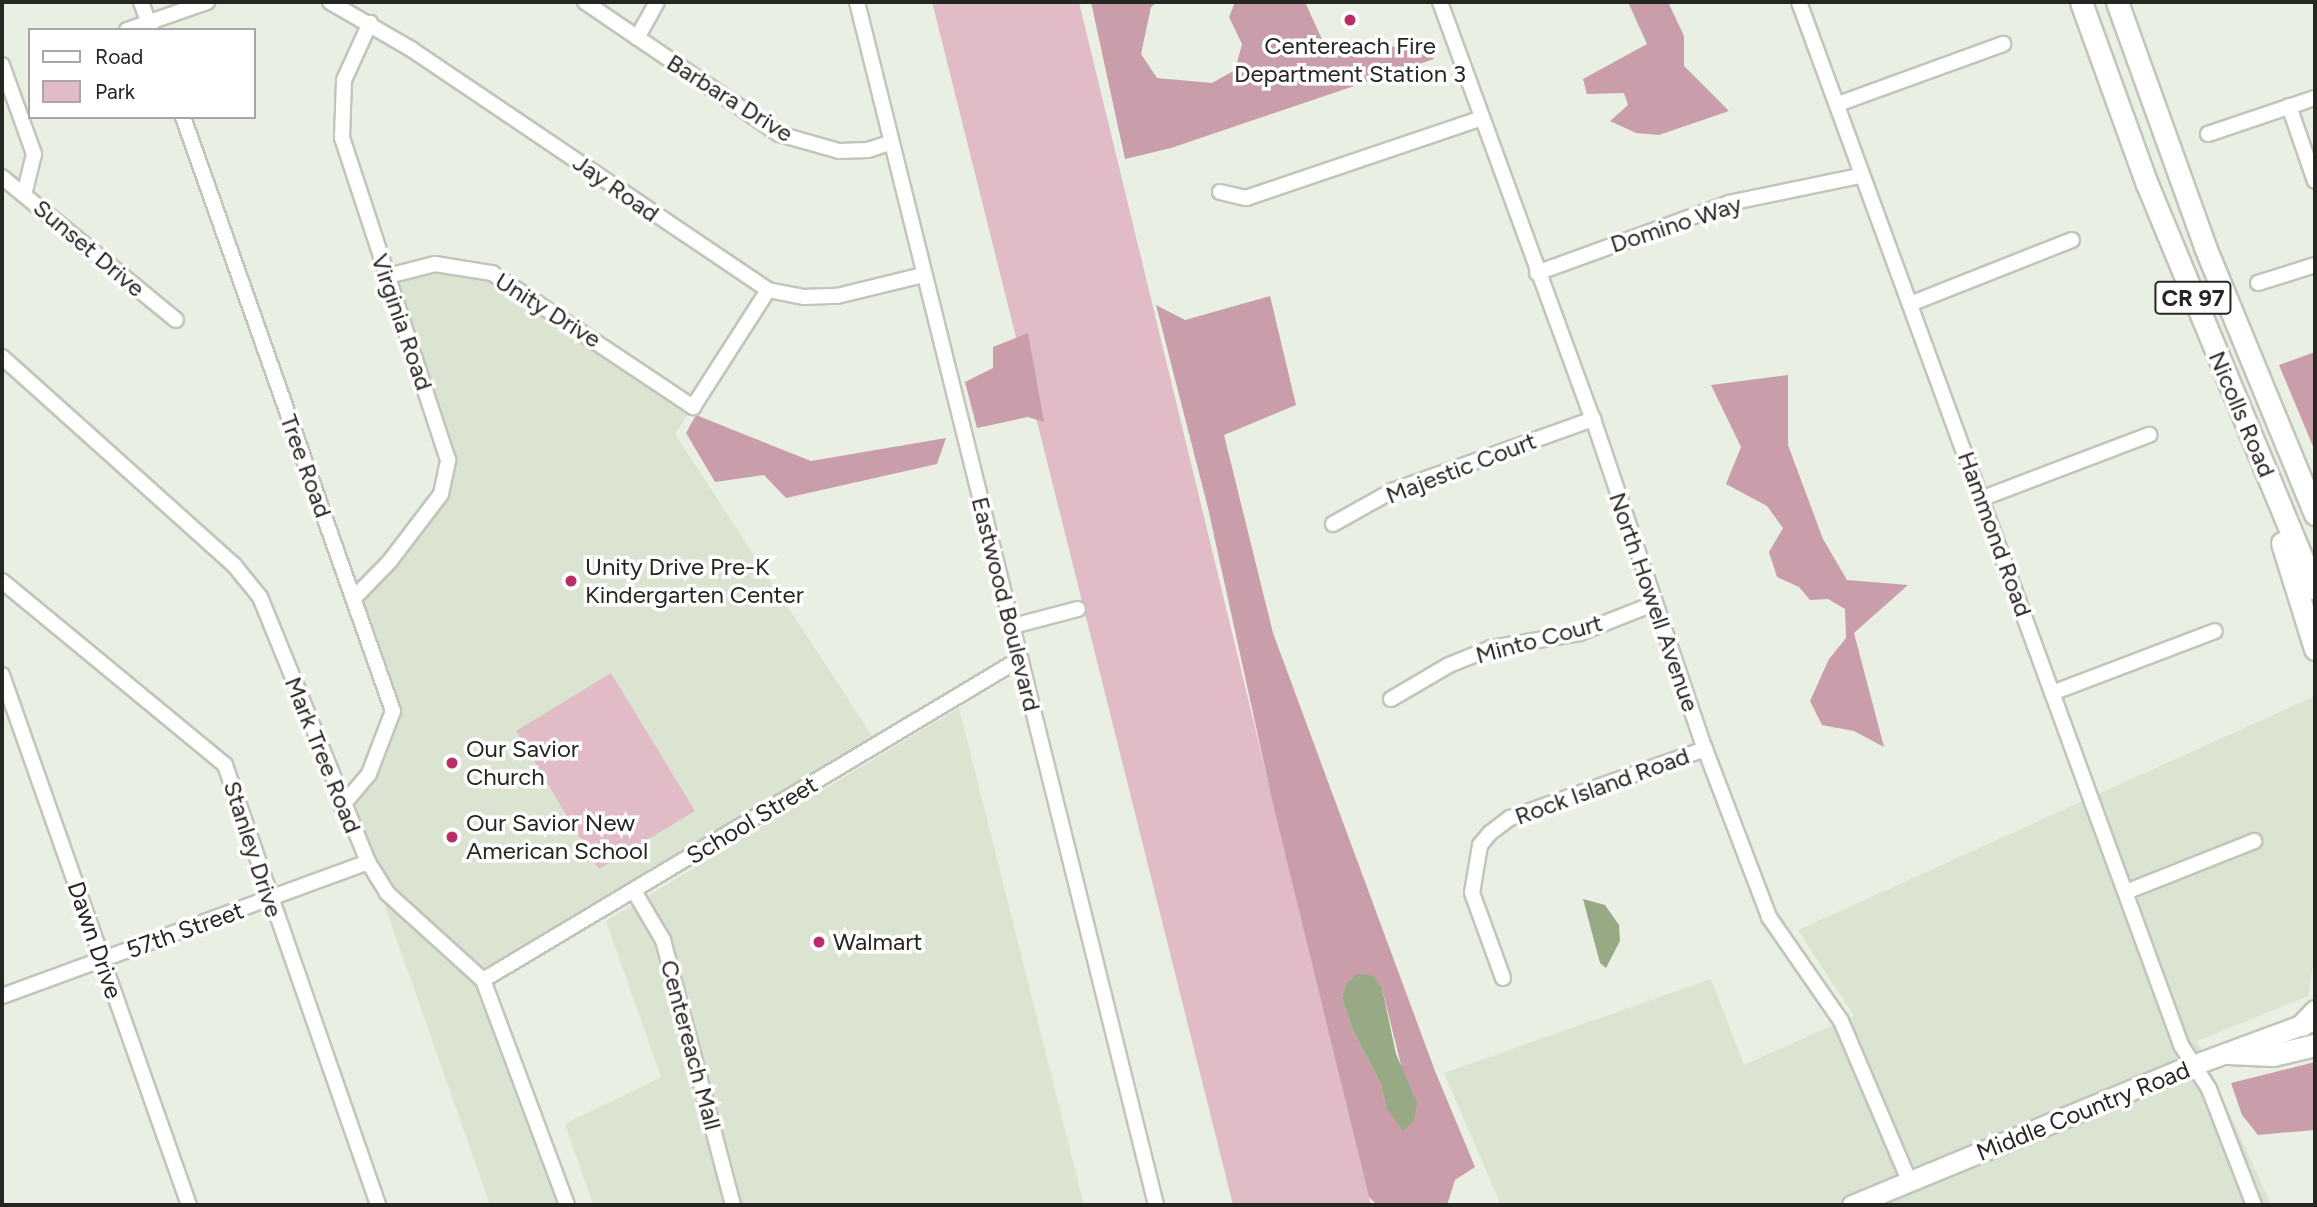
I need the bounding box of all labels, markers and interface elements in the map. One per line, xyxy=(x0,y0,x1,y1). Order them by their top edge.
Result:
marker: Centereach Fire Department Station 3 xyxy=(1342,12,1358,28)
legend xyxy=(28,28,256,119)
place label: Centereach Fire Department Station 3 xyxy=(1234,32,1466,88)
text: Road xyxy=(95,44,143,69)
street label: Barbara Drive xyxy=(662,48,798,148)
text: Park xyxy=(95,79,135,104)
street label: Jay Road xyxy=(568,148,664,228)
street label: Domino Way xyxy=(1607,189,1745,259)
street label: Sunset Drive xyxy=(28,193,150,303)
street label: Virginia Road xyxy=(365,250,439,394)
street label: Unity Drive xyxy=(490,266,606,354)
road number: CR 97 xyxy=(2153,278,2233,318)
street label: Nicolls Road xyxy=(2203,347,2281,481)
street label: Tree Road xyxy=(274,411,338,521)
street label: Majestic Court xyxy=(1382,426,1540,510)
street label: Hammond Road xyxy=(1952,447,2038,621)
street label: North Howell Avenue xyxy=(1603,489,1705,715)
street label: Eastwood Boulevard xyxy=(965,494,1047,714)
place label: Unity Drive Pre-K Kindergarten Center xyxy=(585,553,804,609)
marker: Unity Drive Pre-K Kindergarten Center xyxy=(563,573,579,589)
street label: Minto Court xyxy=(1473,608,1605,670)
street label: Mark Tree Road xyxy=(279,673,367,837)
place label: Our Savior Church xyxy=(466,735,579,791)
street label: Rock Island Road xyxy=(1511,741,1693,831)
marker: Our Savior Church xyxy=(444,755,460,771)
street label: School Street xyxy=(681,770,823,870)
street label: Stanley Drive xyxy=(217,777,289,921)
place label: Our Savior New American School xyxy=(466,809,648,865)
marker: Our Savior New American School xyxy=(444,829,460,845)
street label: Dawn Drive xyxy=(61,878,129,1002)
street label: 57th Street xyxy=(123,896,247,964)
place label: Walmart xyxy=(833,928,922,956)
marker: Walmart xyxy=(811,934,827,950)
street label: Centereach Mall xyxy=(654,957,728,1133)
street label: Middle Country Road xyxy=(1972,1055,2194,1167)

